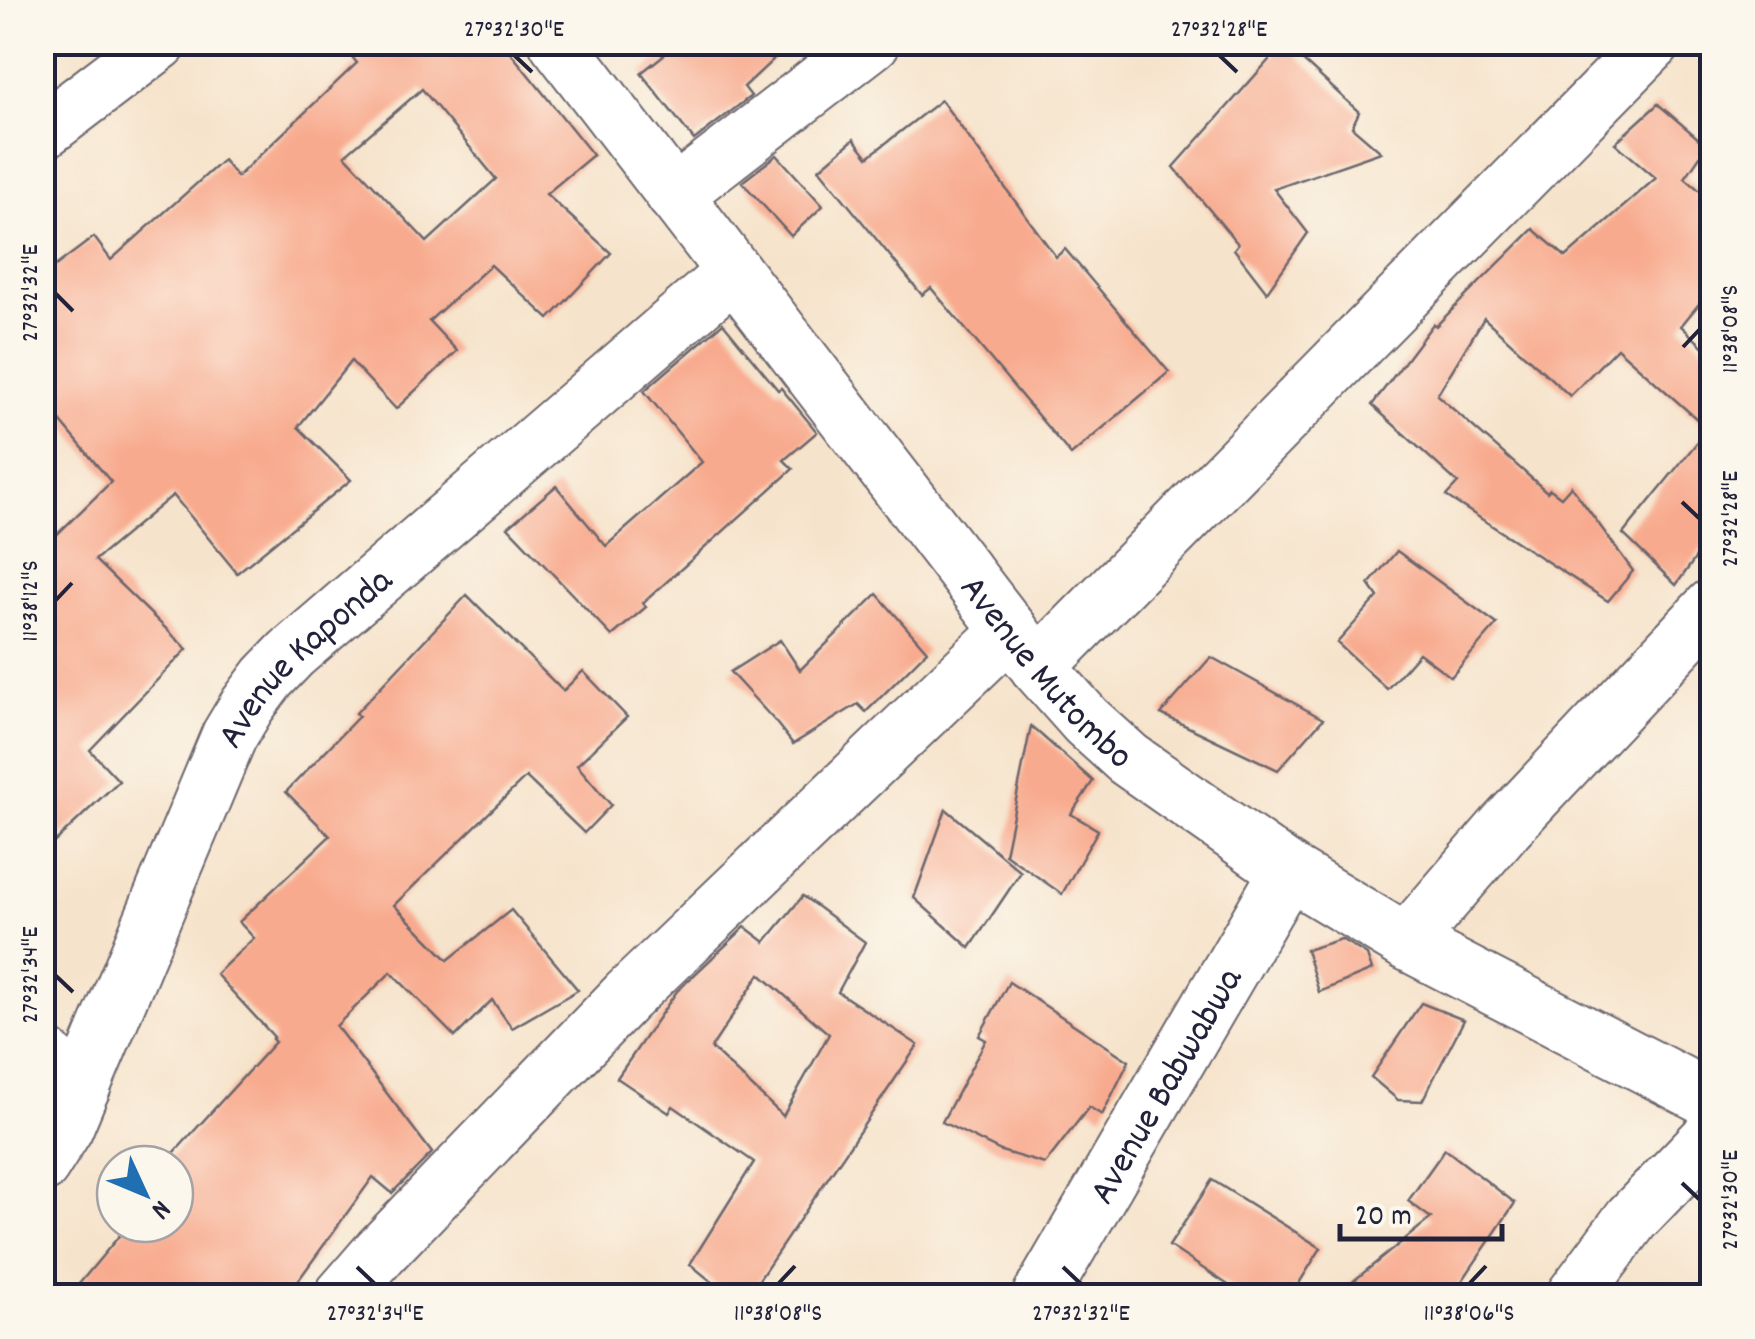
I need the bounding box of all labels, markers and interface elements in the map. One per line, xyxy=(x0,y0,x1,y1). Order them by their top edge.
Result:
text: 27°32'30"E xyxy=(464,13,565,49)
text: 27°32'28"E xyxy=(1171,13,1268,49)
text: 27°32'32"E xyxy=(14,243,50,342)
text: 11°38'08"S xyxy=(1714,285,1750,373)
text: 27°32'28"E xyxy=(1714,470,1750,567)
street label: Avenue Kaponda xyxy=(206,555,407,760)
text: 11°38'12"S xyxy=(14,560,50,642)
street label: Avenue Mutombo xyxy=(944,565,1144,784)
text: 27°32'34"E xyxy=(14,926,50,1024)
street label: Avenue Babwabwa xyxy=(1077,957,1260,1216)
north arrow xyxy=(95,1144,195,1244)
text: 27°32'30"E xyxy=(1714,1149,1750,1250)
scale bar xyxy=(1340,1179,1502,1241)
text: N xyxy=(140,1189,179,1227)
text: 20 m xyxy=(1355,1197,1412,1240)
text: 27°32'34"E xyxy=(326,1297,424,1333)
text: 11°38'08"S xyxy=(734,1297,822,1333)
text: 27°32'32"E xyxy=(1032,1297,1131,1333)
text: 11°38'06"S xyxy=(1424,1297,1514,1333)

